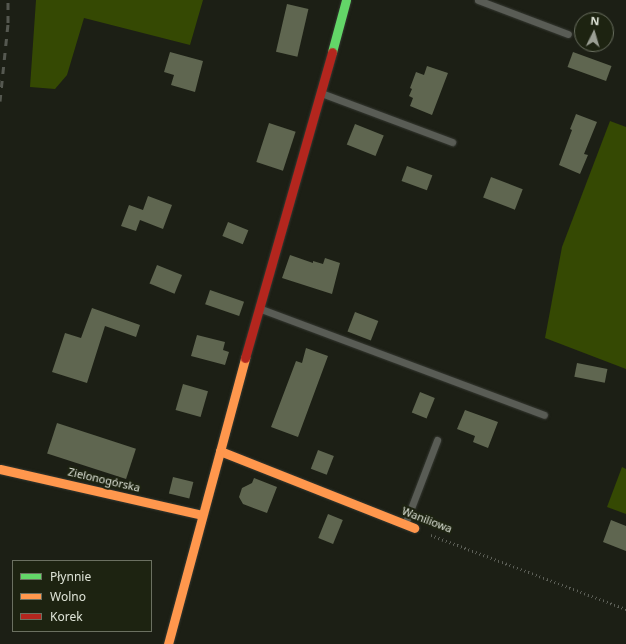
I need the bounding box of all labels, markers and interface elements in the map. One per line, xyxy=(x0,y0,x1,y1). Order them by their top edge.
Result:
north arrow xyxy=(574,12,614,52)
text: N xyxy=(590,13,600,28)
street label: Zielonogórska xyxy=(67,465,141,495)
street label: Waniliowa xyxy=(400,504,454,536)
legend xyxy=(12,560,152,632)
text: Płynnie xyxy=(50,568,91,585)
text: Wolno xyxy=(50,588,86,605)
text: Korek xyxy=(50,608,83,625)

